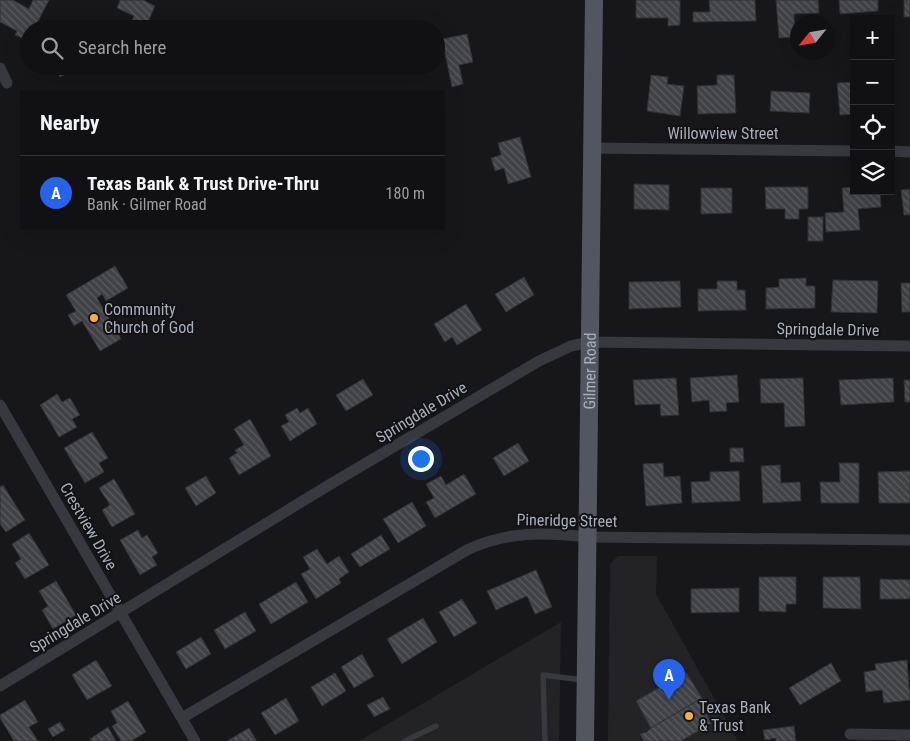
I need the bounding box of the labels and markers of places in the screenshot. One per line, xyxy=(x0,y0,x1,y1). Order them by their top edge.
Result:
place label: Community Church of God xyxy=(104,300,194,337)
marker: Community Church of God xyxy=(88,312,100,324)
pin: A xyxy=(653,659,685,700)
place label: Texas Bank & Trust xyxy=(699,698,772,735)
marker: Texas Bank & Trust xyxy=(683,710,695,722)

